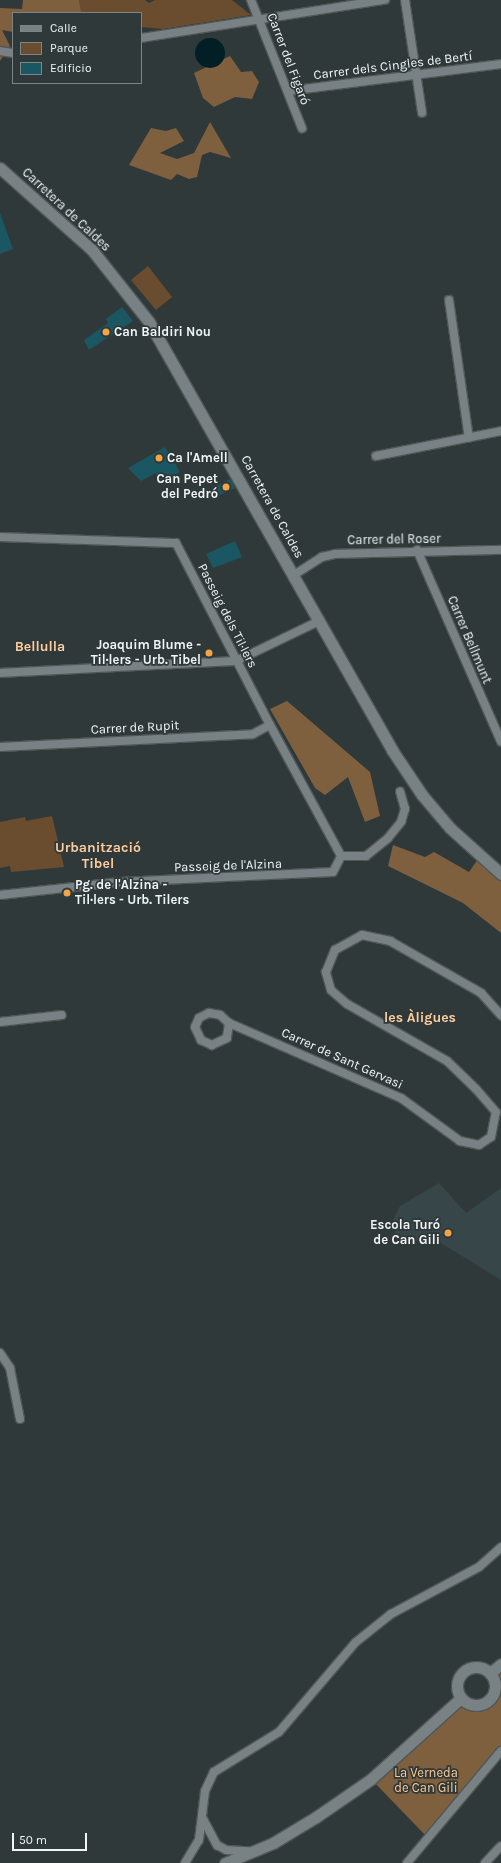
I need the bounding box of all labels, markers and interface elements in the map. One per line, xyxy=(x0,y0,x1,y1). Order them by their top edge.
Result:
street label: Carrer del Figaró xyxy=(263,11,313,107)
legend xyxy=(12,12,142,84)
text: Calle xyxy=(50,21,77,35)
text: Parque xyxy=(50,41,88,55)
street label: Carrer dels Cingles de Bertí xyxy=(313,49,473,83)
text: Edificio xyxy=(50,61,91,75)
street label: Carretera de Caldes xyxy=(19,165,113,255)
place label: Can Baldiri Nou xyxy=(114,324,211,340)
marker: Can Baldiri Nou xyxy=(101,327,111,337)
place label: Ca l'Amell xyxy=(167,450,228,466)
marker: Ca l'Amell xyxy=(154,453,164,463)
street label: Carretera de Caldes xyxy=(237,453,307,561)
place label: Can Pepet del Pedró xyxy=(156,472,218,503)
marker: Can Pepet del Pedró xyxy=(221,482,231,492)
street label: Carrer del Roser xyxy=(347,531,441,549)
street label: Passeig dels Til·lers xyxy=(194,561,260,671)
street label: Carrer Bellmunt xyxy=(443,594,495,686)
place label: Joaquim Blume - Til·lers - Urb. Tibel xyxy=(91,638,201,669)
district label: Bellulla xyxy=(15,639,65,655)
marker: Joaquim Blume - Til·lers - Urb. Tibel xyxy=(204,648,214,658)
street label: Carrer de Rupit xyxy=(90,718,180,738)
district label: Urbanització Tibel xyxy=(55,840,141,872)
street label: Passeig de l'Alzina xyxy=(174,856,282,876)
place label: Pg. de l'Alzina - Til·lers - Urb. Tilers xyxy=(75,878,189,909)
marker: Pg. de l'Alzina - Til·lers - Urb. Tilers xyxy=(62,888,72,898)
district label: les Àligues xyxy=(384,1010,456,1026)
street label: Carrer de Sant Gervasi xyxy=(279,1025,405,1093)
place label: Escola Turó de Can Gili xyxy=(370,1218,440,1249)
marker: Escola Turó de Can Gili xyxy=(443,1228,453,1238)
park label: La Verneda de Can Gili xyxy=(394,1766,458,1797)
scale bar xyxy=(14,1825,89,1851)
text: 50 m xyxy=(19,1833,47,1847)

